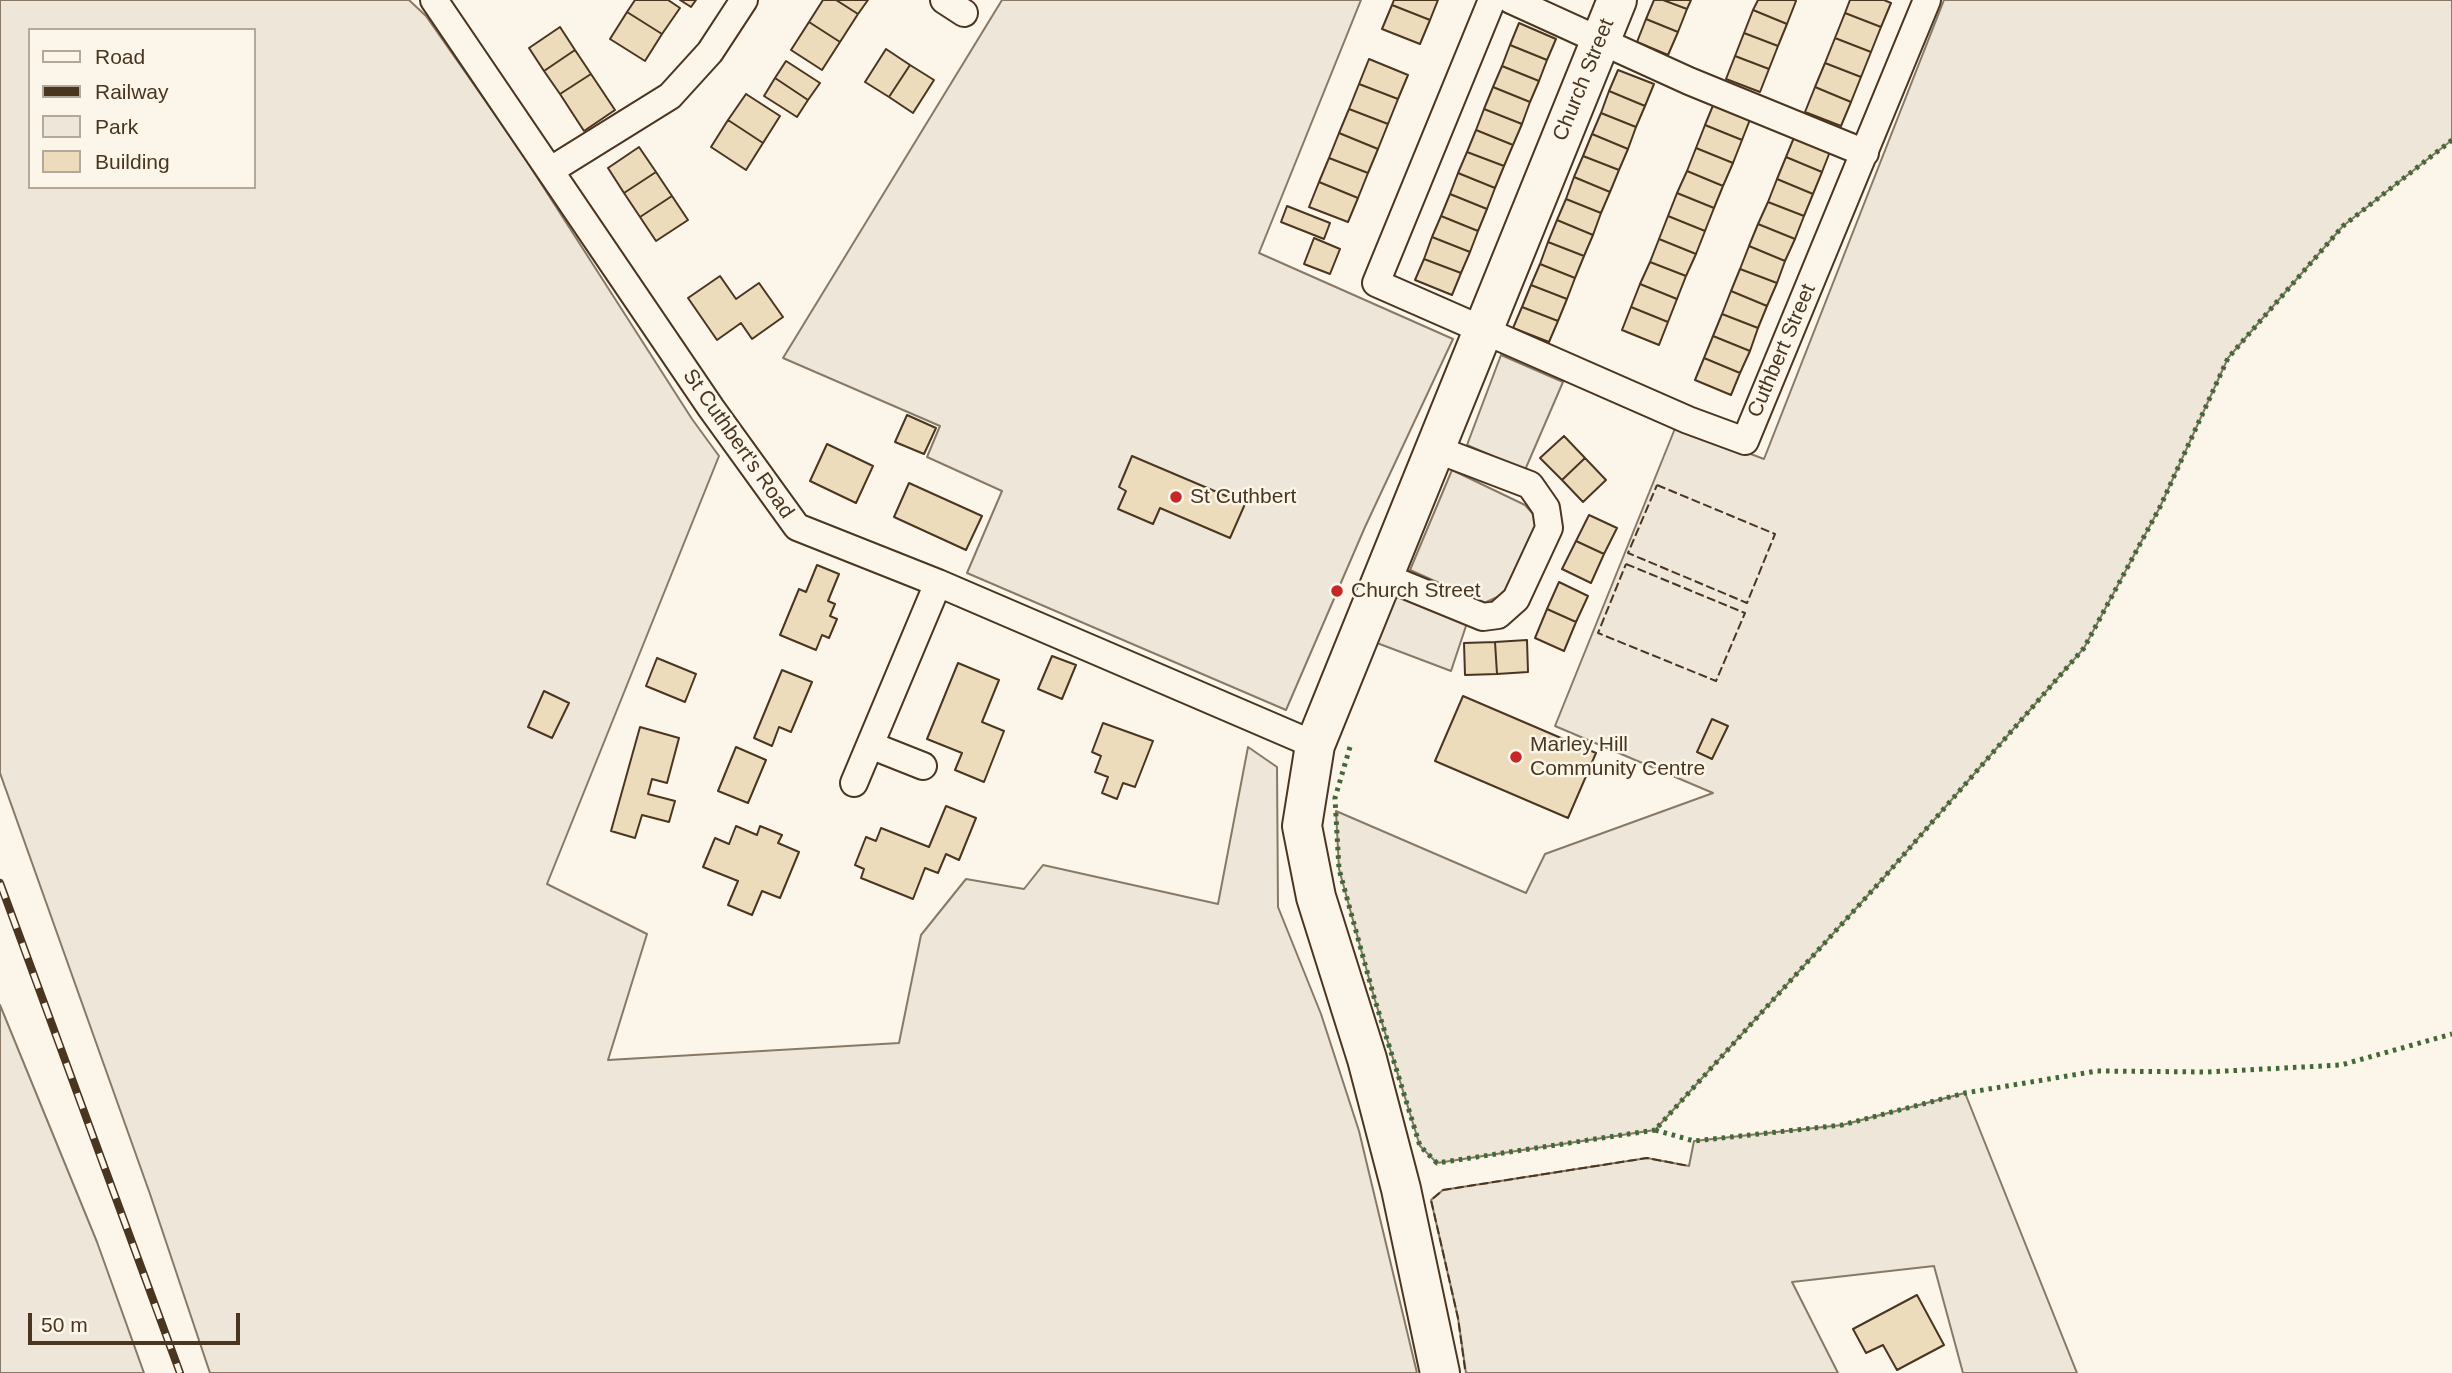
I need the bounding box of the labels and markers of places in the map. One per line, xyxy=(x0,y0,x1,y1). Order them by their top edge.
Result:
place label: St Cuthbert xyxy=(1190,484,1296,510)
marker: St Cuthbert xyxy=(1168,489,1184,505)
place label: Church Street xyxy=(1351,578,1481,604)
marker: Church Street xyxy=(1329,583,1345,599)
place label: Marley Hill Community Centre xyxy=(1530,732,1705,782)
marker: Marley Hill Community Centre xyxy=(1508,749,1524,765)

